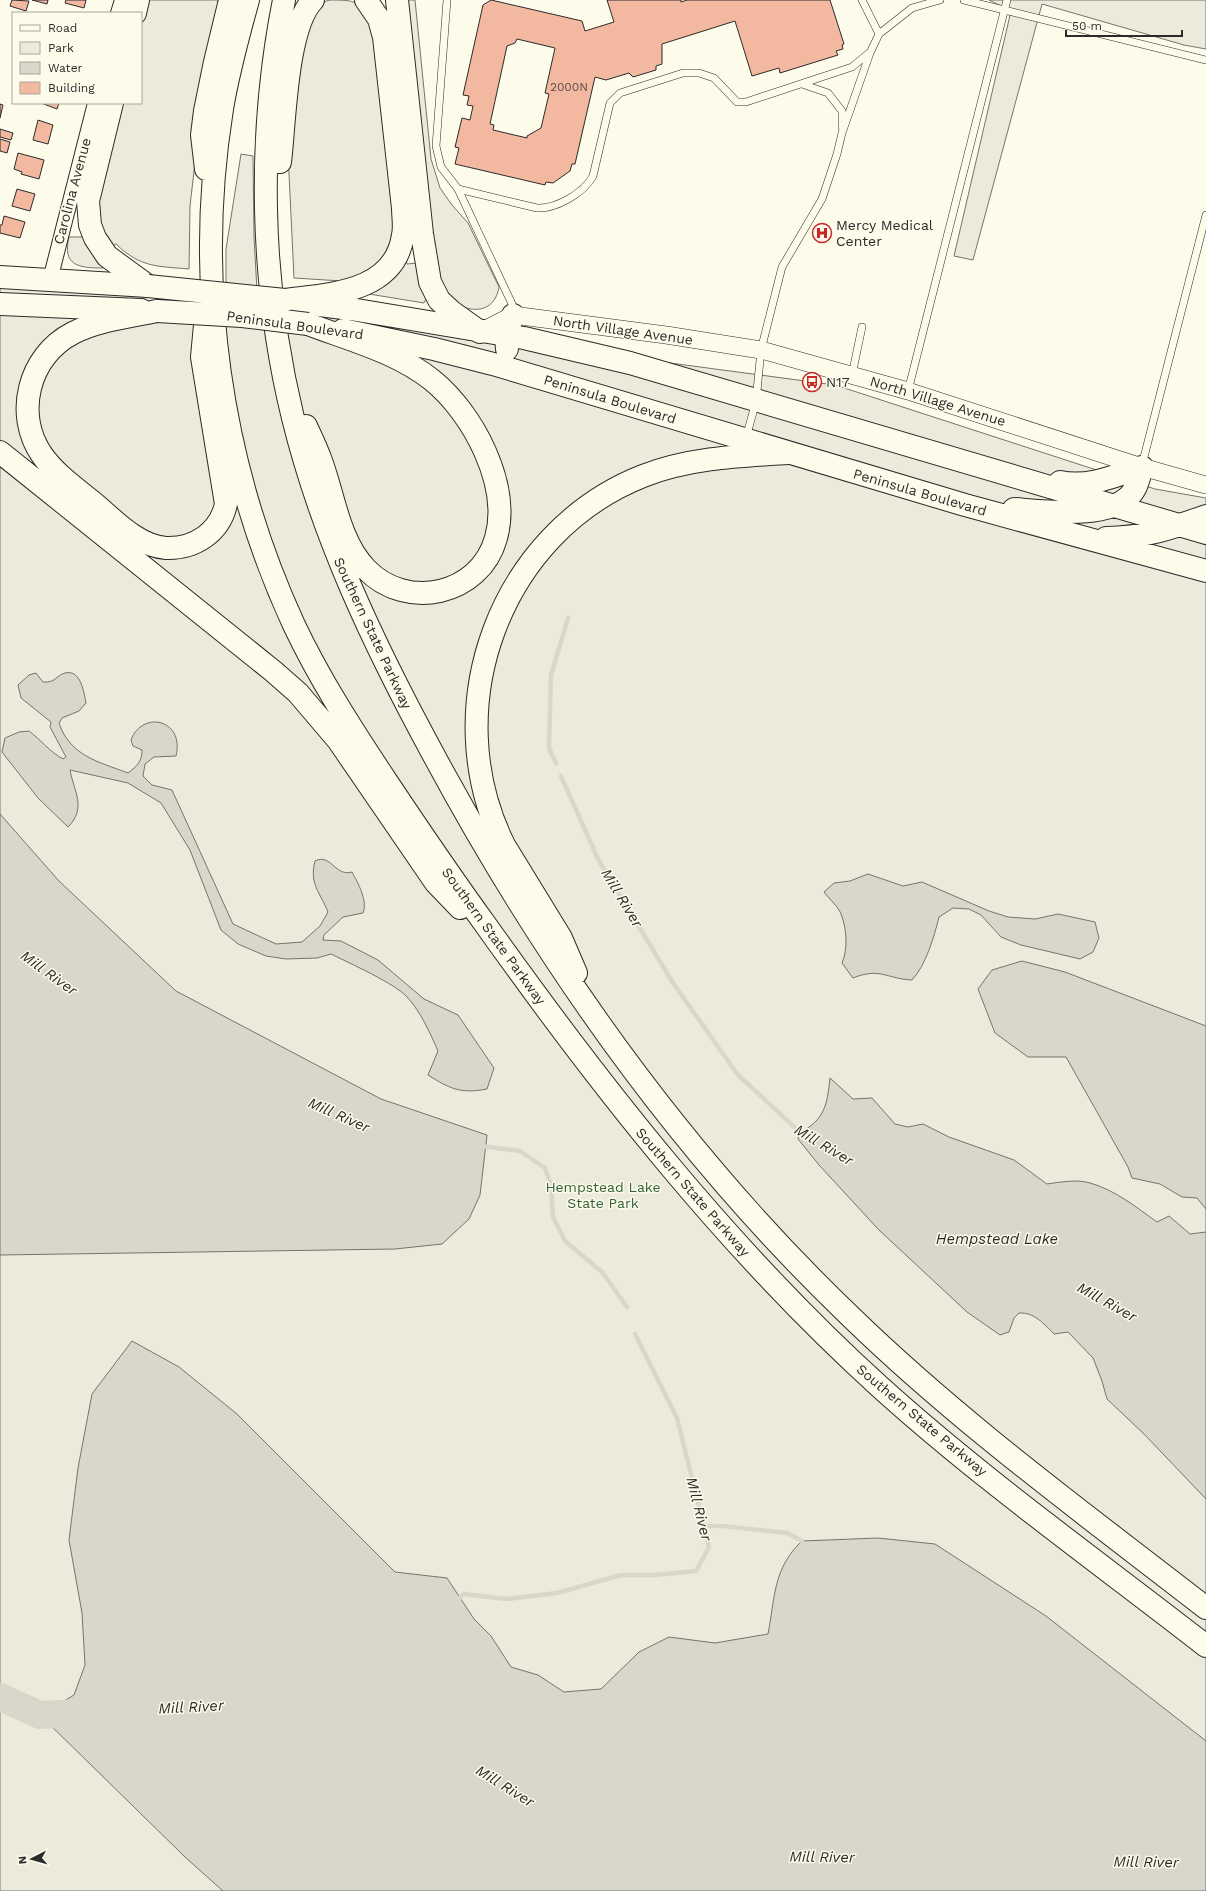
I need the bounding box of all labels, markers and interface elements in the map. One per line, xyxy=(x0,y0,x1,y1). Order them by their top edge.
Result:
legend xyxy=(12,12,142,104)
scale bar xyxy=(1066,12,1182,38)
text: 50 m xyxy=(1072,19,1102,33)
text: Road xyxy=(48,21,77,35)
text: Park xyxy=(48,41,74,55)
text: Water xyxy=(48,61,83,75)
house number: 2000N xyxy=(550,80,588,94)
text: Building xyxy=(48,81,95,95)
street label: Carolina Avenue xyxy=(50,136,94,246)
place label: Mercy Medical Center xyxy=(836,217,934,249)
hospital icon: Mercy Medical Center xyxy=(811,222,833,244)
street label: Peninsula Boulevard xyxy=(226,307,364,343)
street label: North Village Avenue xyxy=(552,312,694,348)
street label: Peninsula Boulevard xyxy=(542,371,678,427)
bus stop icon: N17 xyxy=(801,371,823,393)
street label: North Village Avenue xyxy=(868,373,1008,429)
place label: N17 xyxy=(826,374,850,390)
street label: Peninsula Boulevard xyxy=(852,465,988,519)
street label: Southern State Parkway xyxy=(331,555,416,712)
street label: Southern State Parkway xyxy=(439,864,550,1008)
water label: Mill River xyxy=(597,865,647,932)
water label: Mill River xyxy=(17,946,82,1000)
water label: Mill River xyxy=(305,1093,374,1137)
water label: Mill River xyxy=(791,1120,858,1170)
street label: Southern State Parkway xyxy=(633,1124,754,1260)
park label: Hempstead Lake State Park xyxy=(545,1179,661,1211)
water label: Hempstead Lake xyxy=(936,1230,1058,1248)
water label: Mill River xyxy=(1074,1278,1141,1326)
street label: Southern State Parkway xyxy=(854,1361,991,1480)
water label: Mill River xyxy=(682,1475,716,1544)
water label: Mill River xyxy=(158,1696,225,1718)
water label: Mill River xyxy=(472,1761,539,1812)
north arrow xyxy=(12,1839,52,1879)
water label: Mill River xyxy=(789,1847,856,1867)
water label: Mill River xyxy=(1113,1852,1180,1872)
text: N xyxy=(16,1855,29,1865)

